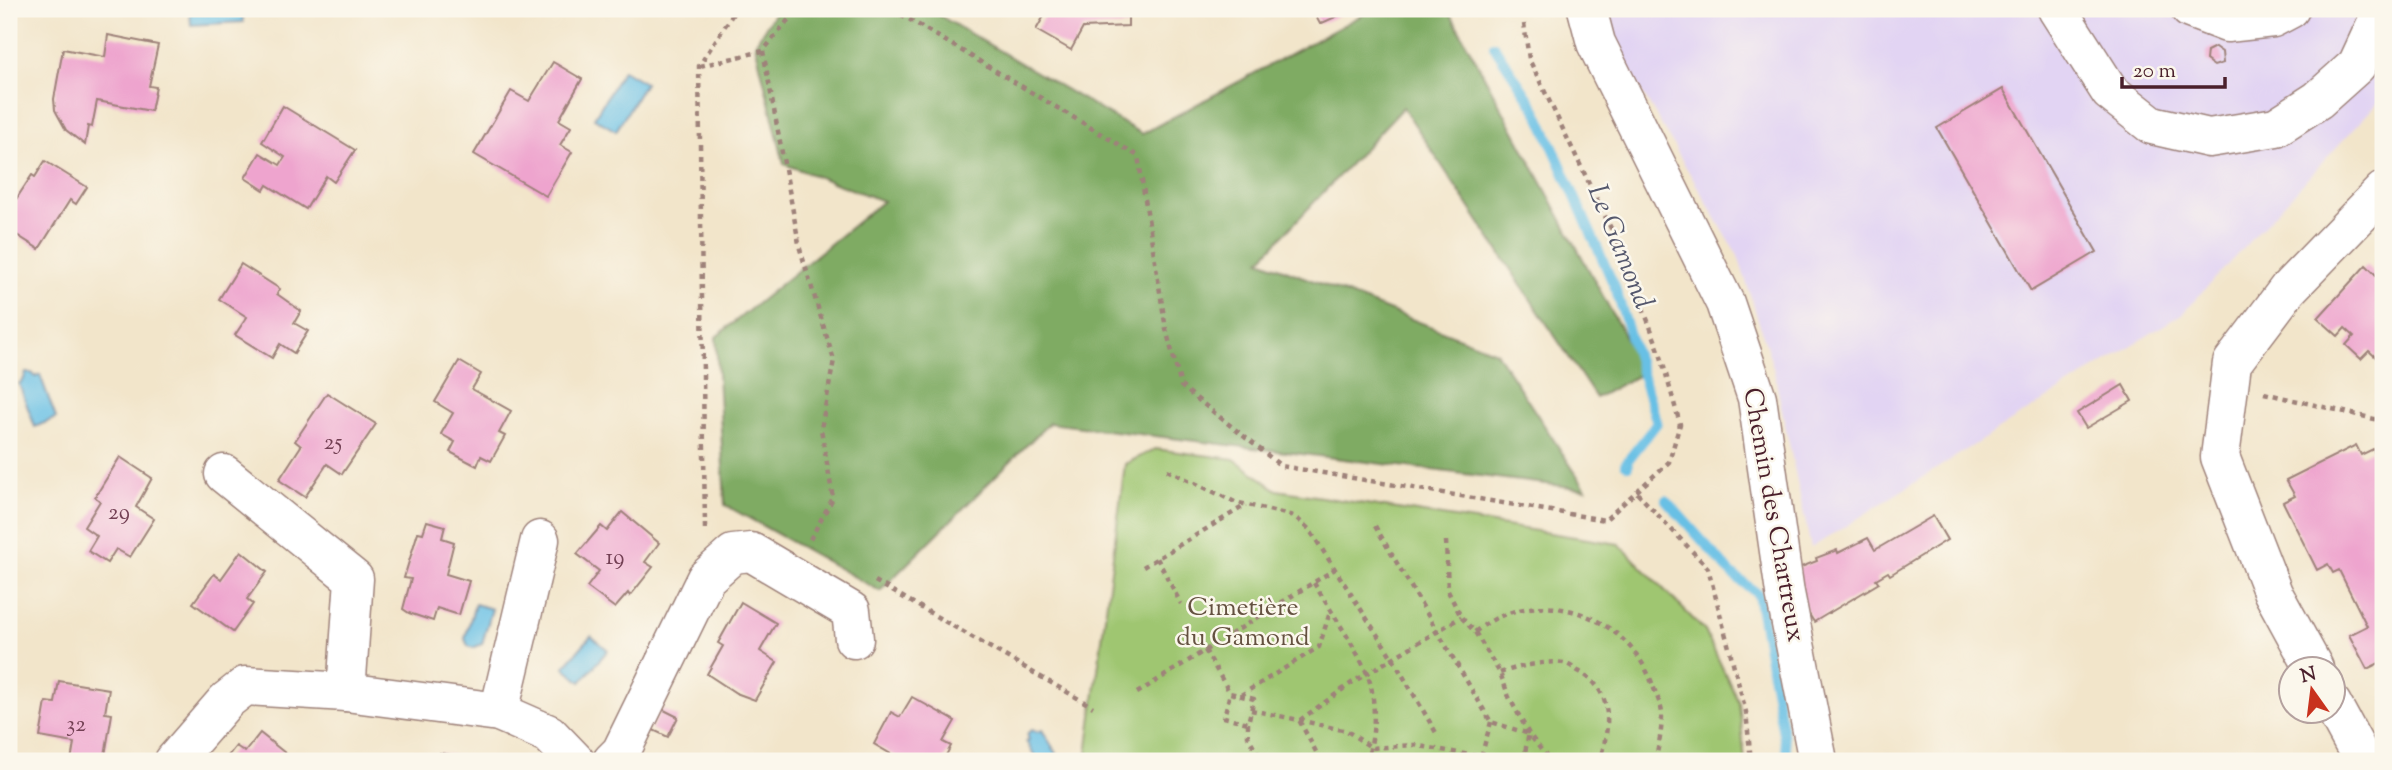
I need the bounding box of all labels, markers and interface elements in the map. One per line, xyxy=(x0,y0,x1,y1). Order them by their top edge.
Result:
scale bar xyxy=(2122,46,2226,90)
text: 20 m xyxy=(2133,57,2176,87)
water label: Le Gamond xyxy=(1576,179,1662,315)
street label: Chemin des Chartreux xyxy=(1732,385,1814,645)
house number: 25 xyxy=(324,427,342,460)
house number: 29 xyxy=(108,497,130,530)
house number: 19 xyxy=(606,542,624,575)
park label: Cimetière du Gamond xyxy=(1176,590,1310,657)
north arrow xyxy=(2276,654,2346,724)
text: N xyxy=(2298,661,2319,691)
house number: 32 xyxy=(66,709,86,742)

